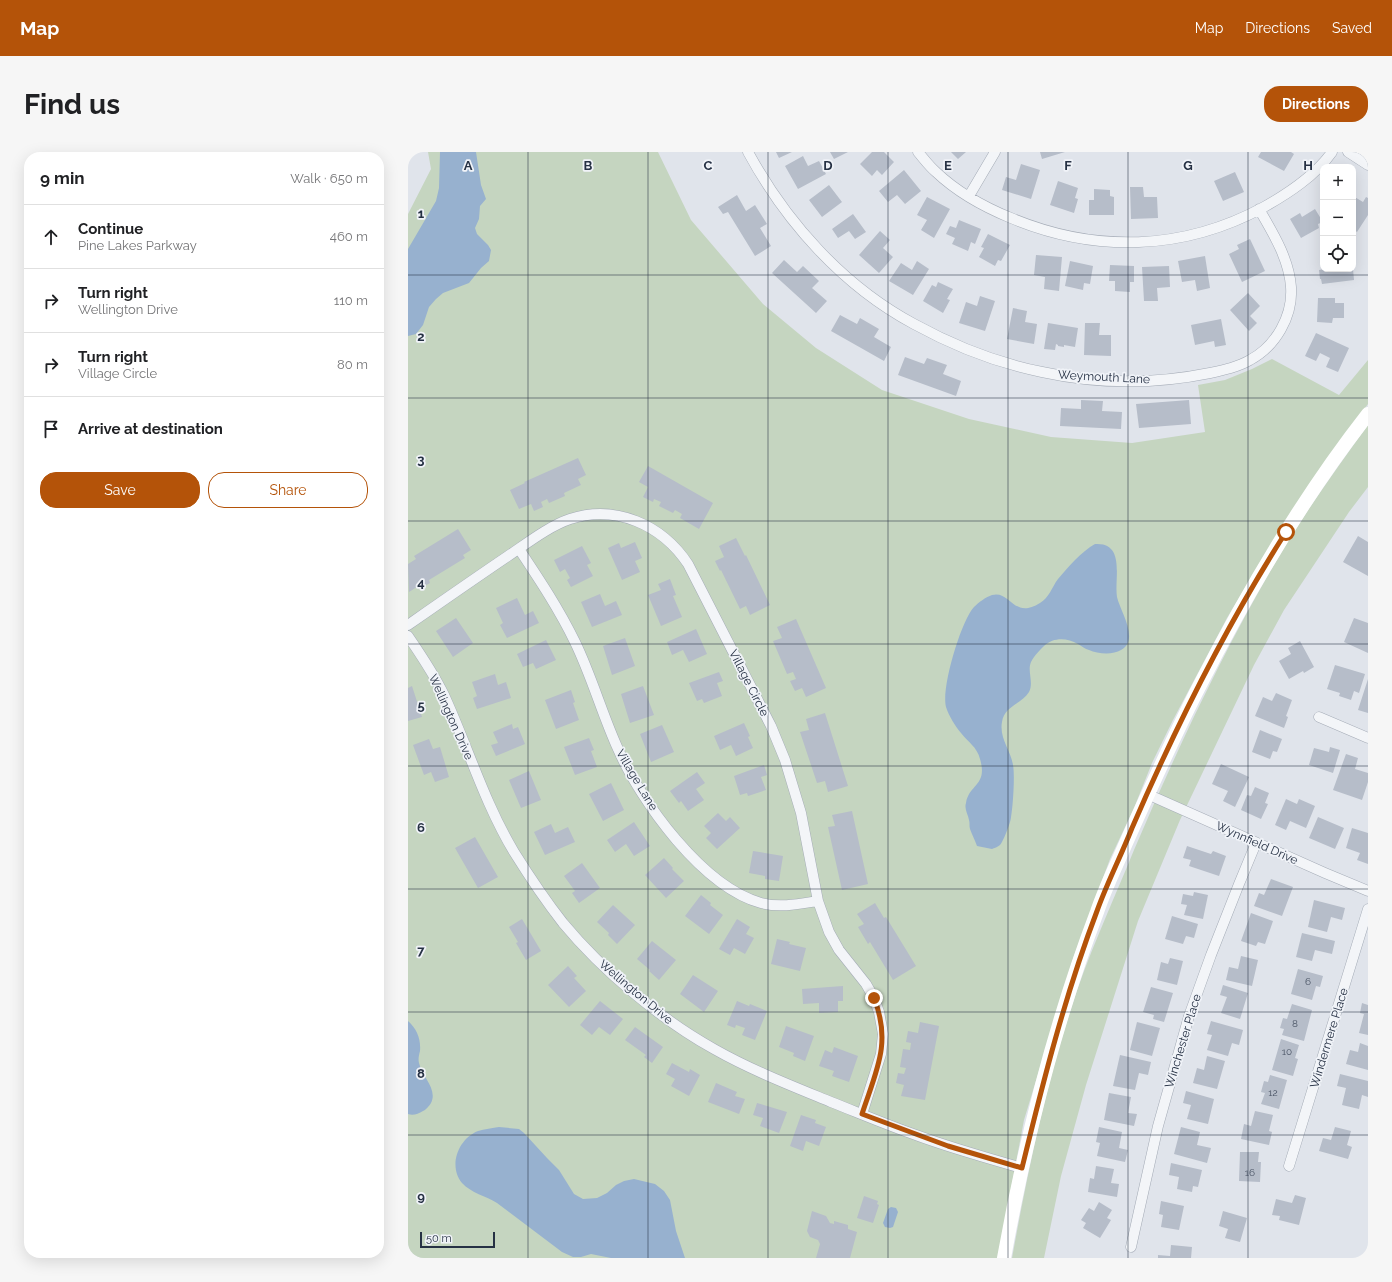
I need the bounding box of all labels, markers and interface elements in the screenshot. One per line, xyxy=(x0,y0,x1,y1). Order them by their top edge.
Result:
text: Map xyxy=(20,17,59,39)
text: Map xyxy=(1195,20,1223,36)
text: Directions xyxy=(1245,20,1310,36)
text: Saved xyxy=(1332,20,1372,36)
button: Directions xyxy=(1264,86,1368,122)
text: Find us xyxy=(24,88,120,121)
text: A xyxy=(464,158,473,173)
text: B xyxy=(584,158,593,173)
text: C xyxy=(704,158,713,173)
text: D xyxy=(823,158,833,173)
text: E xyxy=(944,158,952,173)
text: F xyxy=(1064,158,1072,173)
text: G xyxy=(1183,158,1193,173)
text: H xyxy=(1303,158,1313,173)
map controls xyxy=(1320,164,1356,272)
button: + xyxy=(1320,164,1356,200)
text: 9 min xyxy=(40,168,85,188)
text: Walk · 650 m xyxy=(290,171,368,186)
button: − xyxy=(1320,200,1356,236)
text: 1 xyxy=(418,206,425,221)
text: Continue xyxy=(78,220,143,238)
icon: ahead xyxy=(40,226,62,248)
text: 460 m xyxy=(330,229,368,244)
button: locate xyxy=(1320,236,1356,272)
text: Pine Lakes Parkway xyxy=(78,238,197,253)
text: Turn right xyxy=(78,284,148,302)
icon: right xyxy=(40,290,62,312)
text: 110 m xyxy=(334,293,368,308)
text: Wellington Drive xyxy=(78,302,178,317)
text: 2 xyxy=(417,329,425,344)
text: Turn right xyxy=(78,348,148,366)
icon: right xyxy=(40,354,62,376)
text: 80 m xyxy=(337,357,368,372)
text: Village Circle xyxy=(78,366,157,381)
street label: Weymouth Lane xyxy=(1058,368,1150,386)
icon: arrive xyxy=(40,418,62,440)
text: Arrive at destination xyxy=(78,420,223,438)
text: 3 xyxy=(417,452,425,467)
button: Save xyxy=(40,472,200,508)
button: Share xyxy=(208,472,368,508)
route start xyxy=(1277,523,1295,541)
text: 4 xyxy=(417,575,425,590)
street label: Village Circle xyxy=(726,647,772,719)
street label: Wellington Drive xyxy=(426,672,476,762)
text: 5 xyxy=(417,698,425,713)
street label: Village Lane xyxy=(613,747,661,813)
street label: Wynnfield Drive xyxy=(1214,819,1300,867)
text: 6 xyxy=(417,820,425,835)
text: 7 xyxy=(417,943,425,958)
street label: Wellington Drive xyxy=(596,957,676,1027)
house number: 6 xyxy=(1305,976,1311,987)
street label: Windermere Place xyxy=(1307,986,1351,1090)
route end xyxy=(865,989,883,1007)
street label: Winchester Place xyxy=(1162,992,1204,1090)
house number: 8 xyxy=(1292,1018,1298,1029)
house number: 10 xyxy=(1282,1046,1292,1057)
text: 8 xyxy=(417,1066,425,1081)
house number: 12 xyxy=(1268,1087,1278,1098)
house number: 16 xyxy=(1245,1167,1255,1178)
text: 9 xyxy=(417,1189,425,1204)
scale bar xyxy=(420,1230,495,1249)
text: 50 m xyxy=(426,1232,452,1245)

